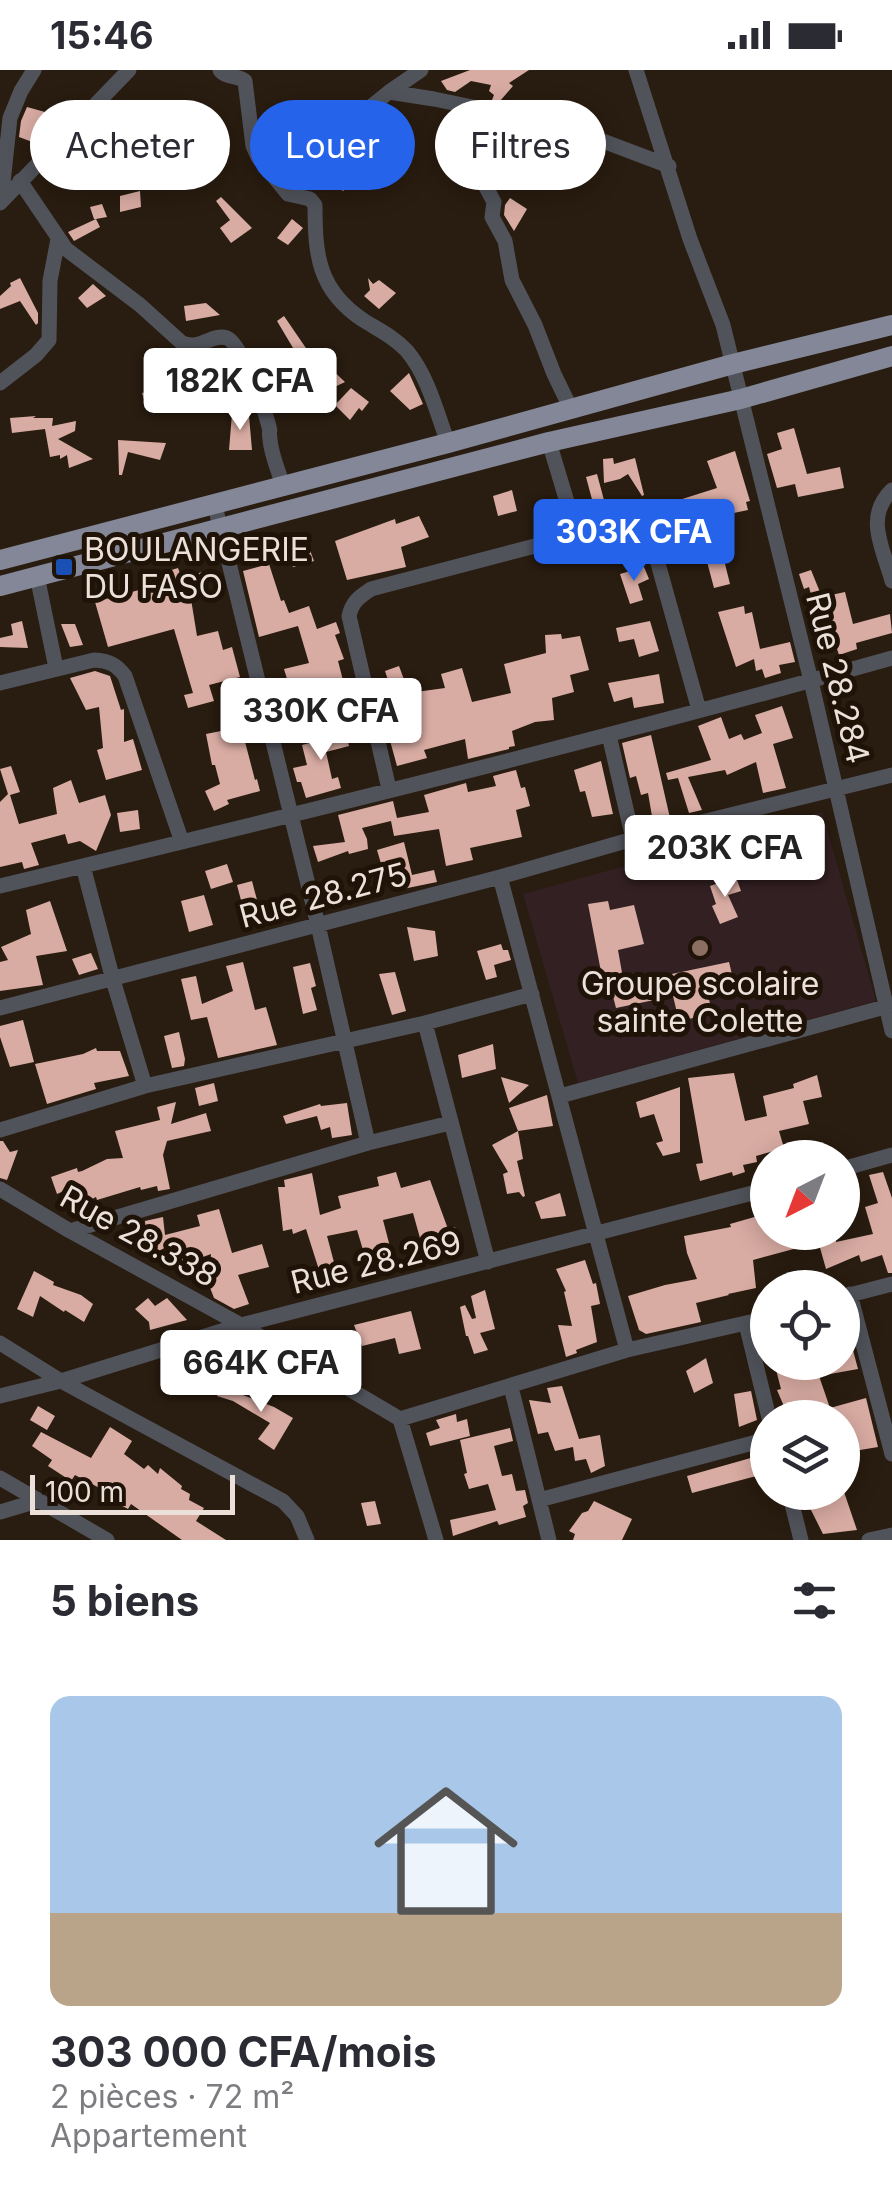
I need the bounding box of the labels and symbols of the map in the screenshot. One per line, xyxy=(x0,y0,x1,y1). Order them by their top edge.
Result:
pin: 182K CFA xyxy=(137,348,343,433)
pin: 303K CFA xyxy=(531,499,737,584)
place label: BOULANGERIE DU FASO xyxy=(84,530,309,606)
marker: BOULANGERIE DU FASO xyxy=(53,556,75,578)
street label: Rue 28.284 xyxy=(798,588,878,768)
pin: 330K CFA xyxy=(218,678,424,763)
pin: 203K CFA xyxy=(622,815,828,900)
street label: Rue 28.275 xyxy=(235,854,411,936)
marker: Groupe scolaire sainte Colette xyxy=(689,937,711,959)
place label: Groupe scolaire sainte Colette xyxy=(581,964,819,1040)
north arrow xyxy=(750,1140,860,1250)
street label: Rue 28.338 xyxy=(54,1177,224,1295)
street label: Rue 28.269 xyxy=(287,1222,465,1302)
pin: 664K CFA xyxy=(158,1330,364,1415)
scale bar xyxy=(30,1470,235,1514)

